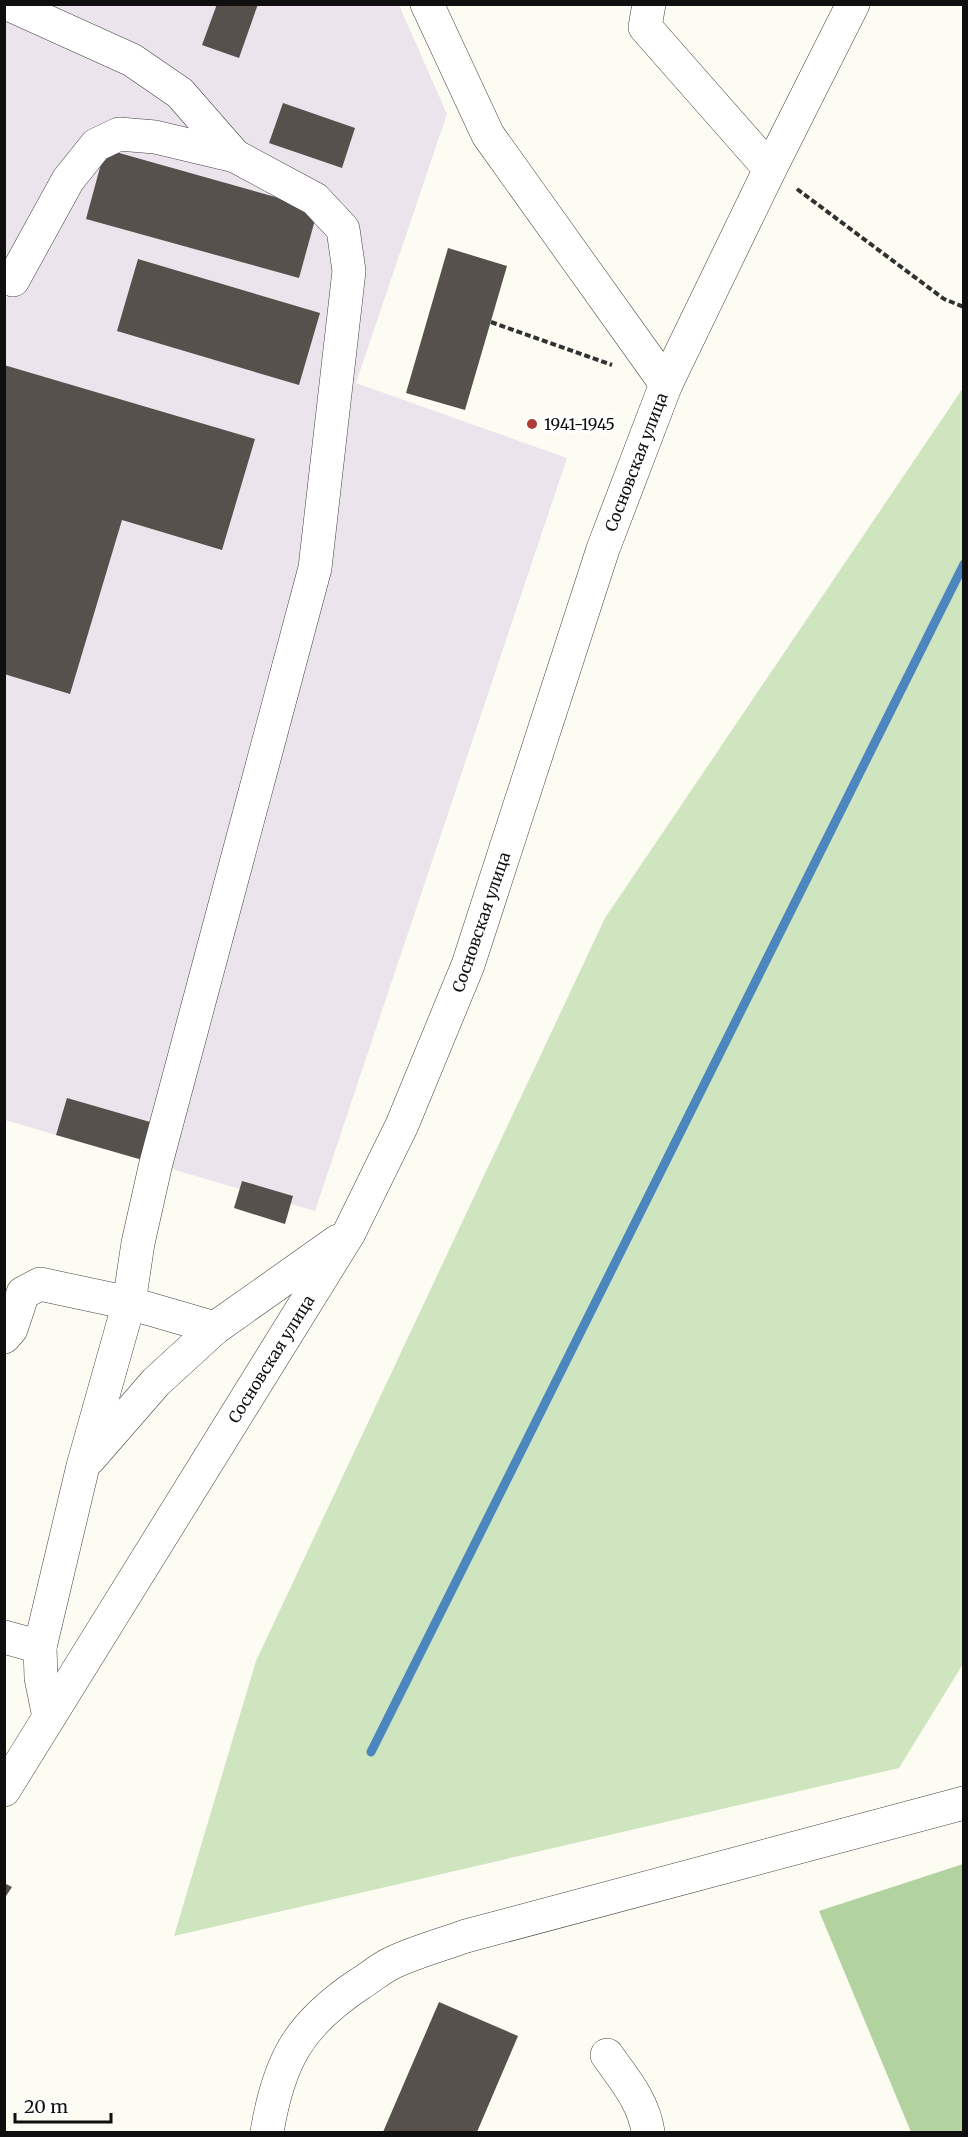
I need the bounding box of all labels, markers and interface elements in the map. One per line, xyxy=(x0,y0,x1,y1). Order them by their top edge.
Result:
street label: Сосновская улица xyxy=(600,389,672,534)
place label: 1941-1945 xyxy=(544,414,615,434)
marker: 1941-1945 xyxy=(525,417,539,431)
street label: Сосновская улица xyxy=(448,849,515,995)
street label: Сосновская улица xyxy=(224,1291,319,1427)
scale bar xyxy=(15,2086,111,2124)
text: 20 m xyxy=(24,2095,68,2118)

